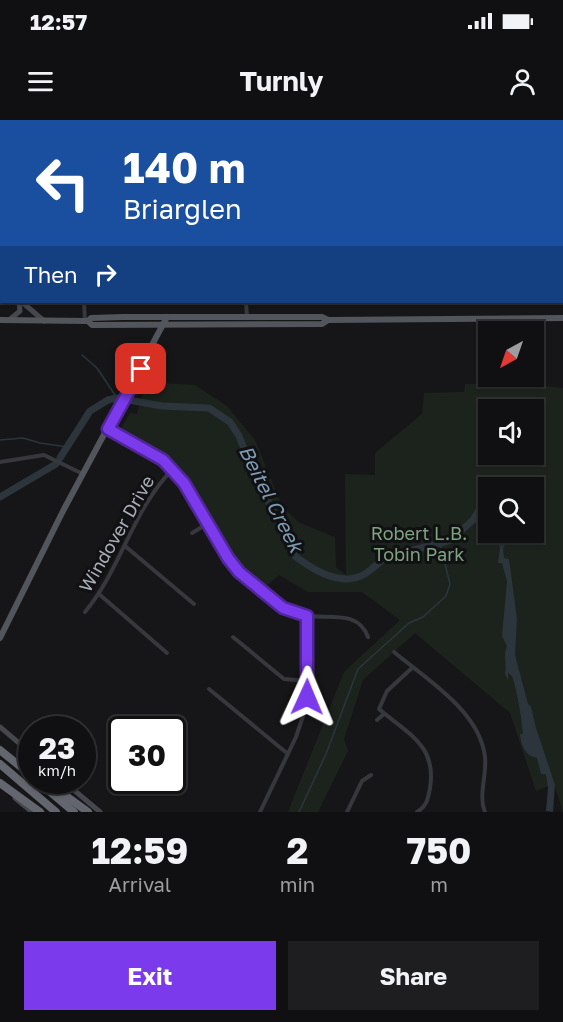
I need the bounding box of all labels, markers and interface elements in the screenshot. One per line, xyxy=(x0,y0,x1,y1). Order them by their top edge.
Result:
text: 12:57 xyxy=(30,8,87,35)
icon: menu xyxy=(24,65,57,98)
text: Turnly xyxy=(239,65,324,97)
icon: person xyxy=(506,65,539,98)
text: 140 m xyxy=(123,142,245,192)
icon: left xyxy=(24,144,102,222)
text: Briarglen xyxy=(123,193,242,225)
icon: right xyxy=(89,258,122,291)
text: Then xyxy=(24,261,77,288)
north arrow xyxy=(478,321,544,387)
map controls xyxy=(478,321,544,543)
pin xyxy=(115,343,166,394)
icon: arrive xyxy=(124,352,157,385)
button: sound xyxy=(478,399,544,465)
water label: Beitel Creek xyxy=(235,441,310,559)
street label: Windover Drive xyxy=(74,471,158,596)
button: search xyxy=(478,477,544,543)
park label: Robert L.B. Tobin Park xyxy=(371,522,467,565)
position arrow xyxy=(275,665,339,729)
speed limit sign: 30 xyxy=(108,716,186,794)
text: 23 xyxy=(39,730,75,766)
text: km/h xyxy=(38,761,76,779)
text: 12:59 xyxy=(91,829,188,872)
text: 2 xyxy=(286,829,308,872)
text: 750 xyxy=(407,829,472,872)
text: Arrival xyxy=(109,872,171,896)
text: min xyxy=(280,872,315,896)
text: m xyxy=(430,872,448,896)
button: Exit xyxy=(24,941,276,1010)
button: Share xyxy=(288,941,539,1010)

